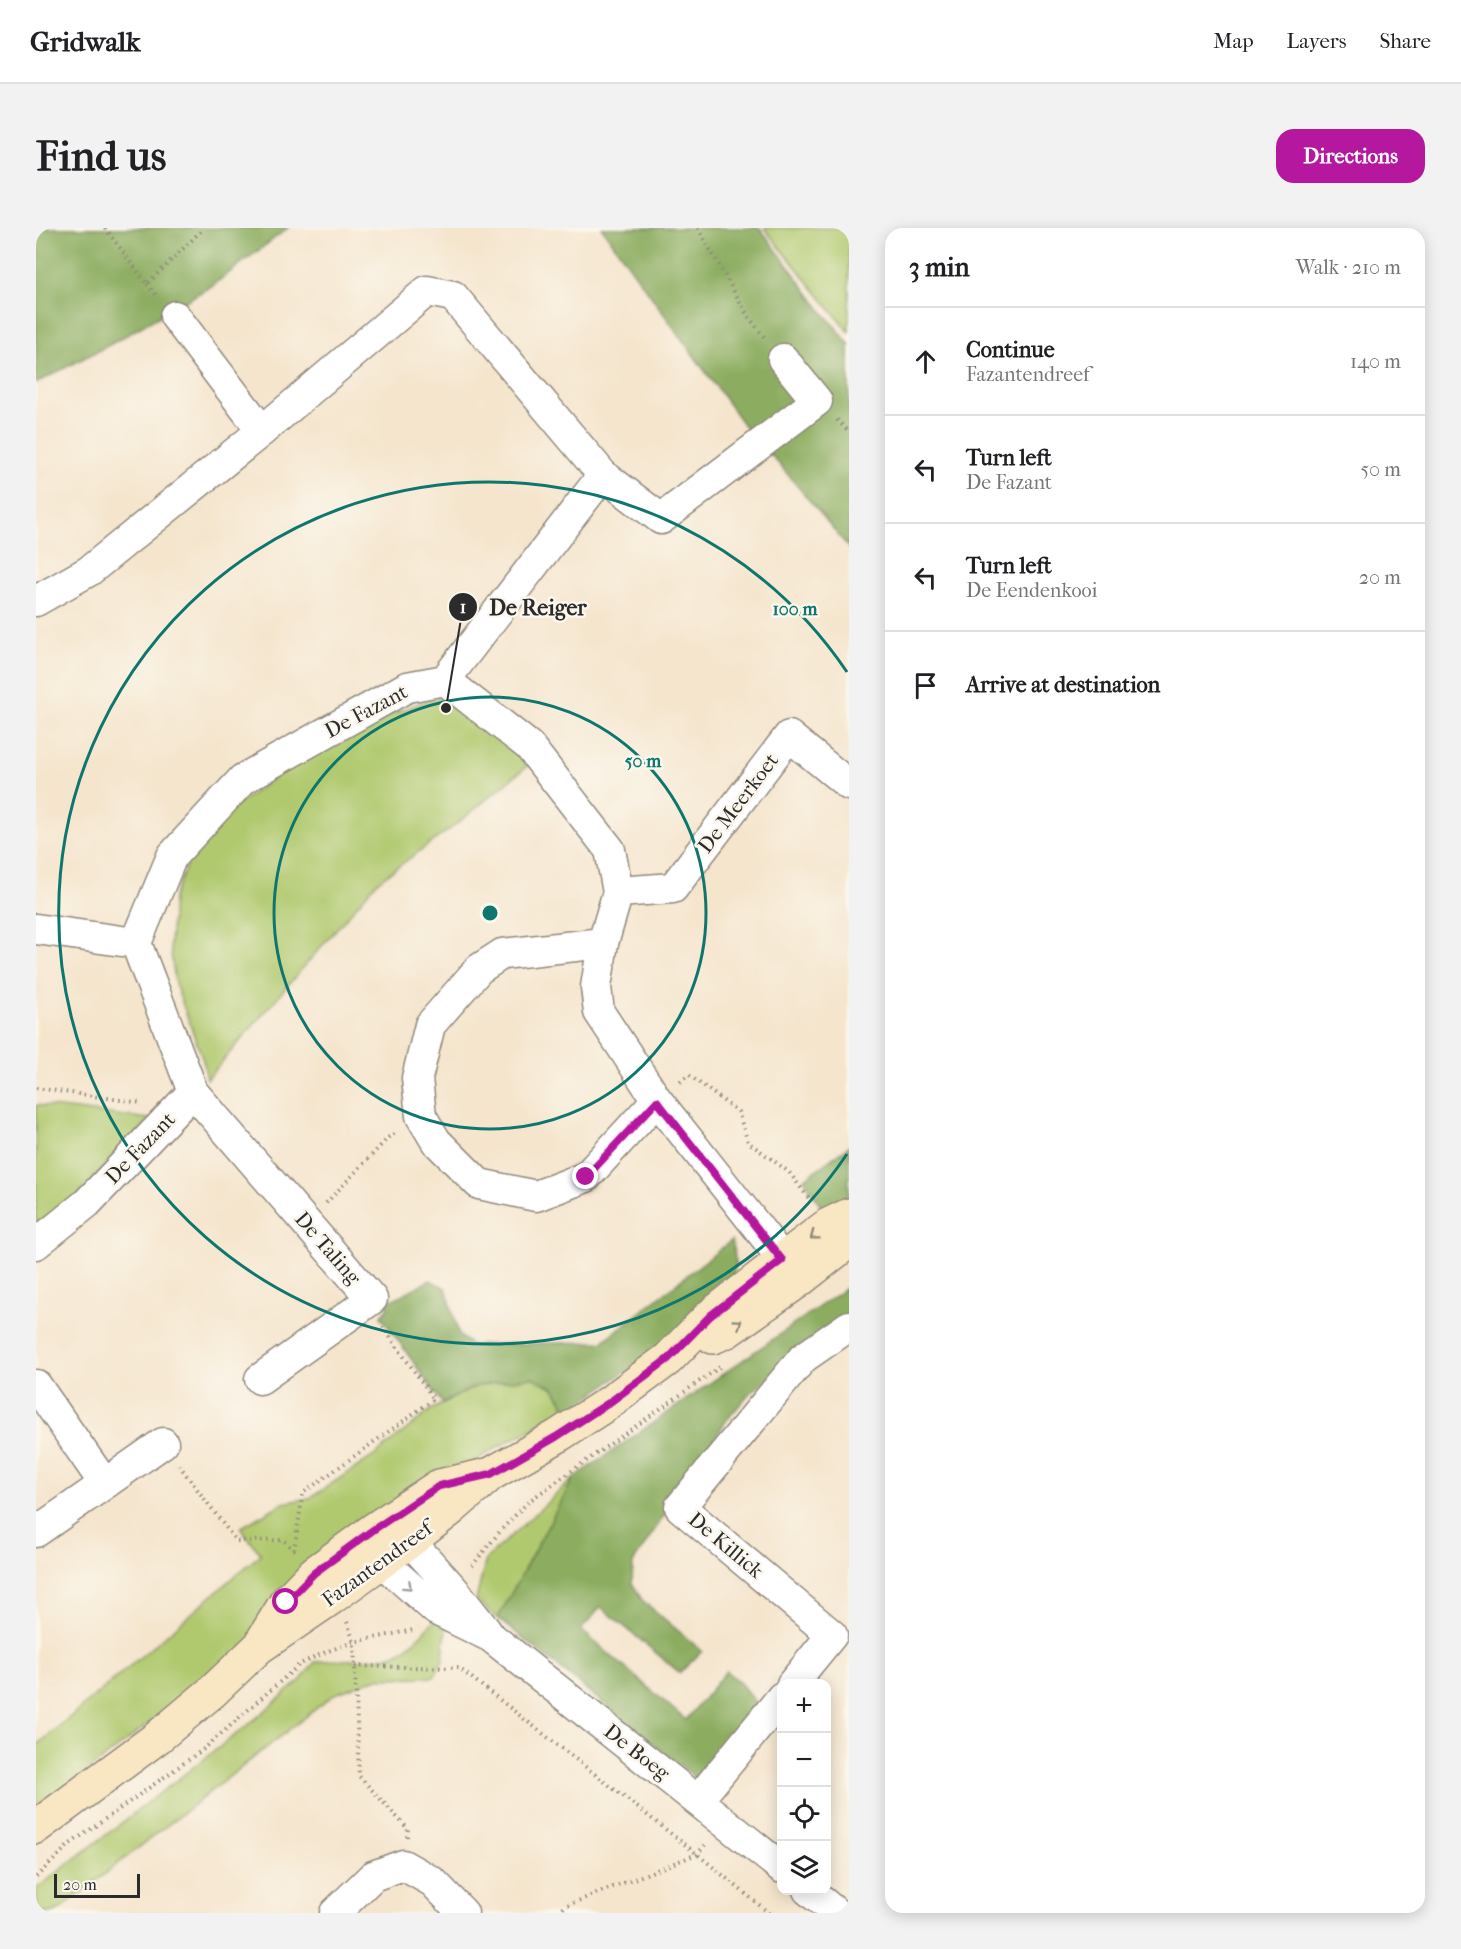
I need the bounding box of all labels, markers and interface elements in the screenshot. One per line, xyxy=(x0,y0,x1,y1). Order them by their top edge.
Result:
text: Gridwalk xyxy=(30,25,141,58)
text: Map xyxy=(1213,29,1254,53)
text: Layers xyxy=(1287,29,1346,53)
text: Share xyxy=(1379,29,1431,53)
button: Directions xyxy=(1276,129,1425,183)
text: Find us xyxy=(36,132,166,181)
text: 3 min xyxy=(909,252,970,283)
text: Walk · 210 m xyxy=(1296,256,1401,279)
text: Continue xyxy=(966,337,1055,363)
icon: ahead xyxy=(909,345,942,378)
text: 140 m xyxy=(1350,350,1401,373)
text: Fazantendreef xyxy=(966,363,1090,386)
text: Turn left xyxy=(966,445,1052,471)
icon: left xyxy=(909,453,942,486)
text: 50 m xyxy=(1360,458,1401,481)
text: De Fazant xyxy=(966,471,1052,494)
text: Turn left xyxy=(966,553,1052,579)
icon: left xyxy=(909,561,942,594)
text: 20 m xyxy=(1359,566,1401,589)
text: De Eendenkooi xyxy=(966,579,1097,602)
callout: De Reiger xyxy=(448,587,599,627)
text: De Reiger xyxy=(489,595,587,621)
text: 1 xyxy=(460,597,466,618)
text: 100 m xyxy=(772,599,819,620)
icon: arrive xyxy=(909,669,942,702)
text: Arrive at destination xyxy=(966,672,1160,698)
street label: De Fazant xyxy=(320,679,412,743)
street label: De Meerkoet xyxy=(693,748,784,858)
text: 50 m xyxy=(625,751,662,772)
centre of rings xyxy=(480,903,500,923)
street label: De Fazant xyxy=(100,1107,180,1189)
route end xyxy=(572,1163,598,1189)
street label: De Taling xyxy=(290,1207,367,1290)
one-way arrow xyxy=(810,1228,821,1239)
one-way arrow xyxy=(732,1319,743,1330)
street label: De Killick xyxy=(684,1507,768,1583)
street label: Fazantendreef xyxy=(317,1514,440,1612)
one-way arrow xyxy=(402,1579,412,1590)
route start xyxy=(272,1588,298,1614)
map controls xyxy=(777,1679,831,1895)
button: + xyxy=(777,1679,831,1733)
street label: De Boeg xyxy=(599,1719,675,1786)
button: − xyxy=(777,1733,831,1787)
button: locate xyxy=(777,1787,831,1841)
button: layers xyxy=(777,1841,831,1895)
scale bar xyxy=(54,1871,140,1898)
text: 20 m xyxy=(63,1875,97,1894)

